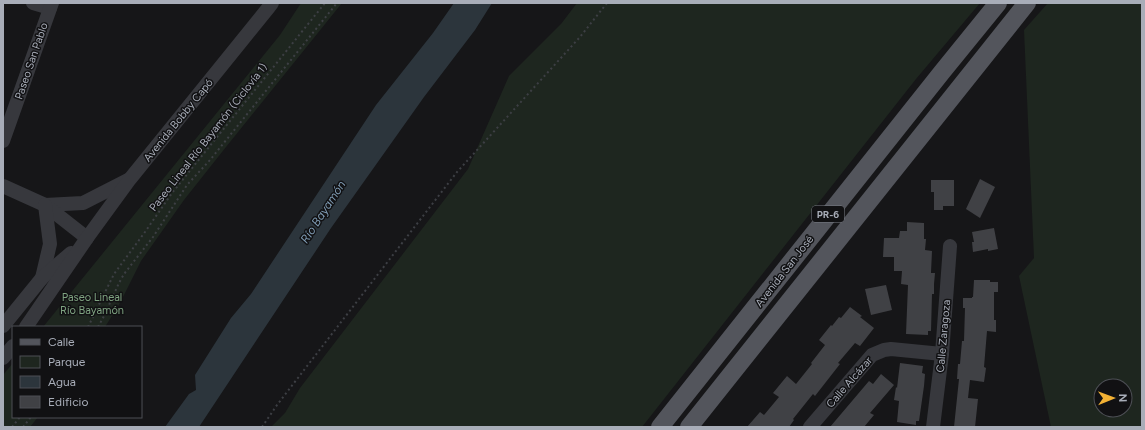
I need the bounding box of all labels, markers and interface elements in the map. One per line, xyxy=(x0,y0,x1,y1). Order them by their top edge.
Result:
street label: Paseo San Pablo xyxy=(12,21,51,101)
street label: Paseo Lineal Río Bayamón (Ciclovía 1) xyxy=(147,61,270,214)
street label: Avenida Bobby Capó xyxy=(141,76,216,164)
water label: Río Bayamón xyxy=(298,178,349,246)
road number: PR-6 xyxy=(812,206,844,222)
street label: Avenida San José xyxy=(753,233,816,310)
park label: Paseo Lineal Río Bayamón xyxy=(60,291,124,317)
street label: Calle Zaragoza xyxy=(934,299,953,373)
legend xyxy=(12,326,142,418)
text: Calle xyxy=(48,335,75,349)
street label: Calle Alcázar xyxy=(824,354,875,410)
text: Parque xyxy=(48,355,86,369)
text: Agua xyxy=(48,375,76,389)
north arrow xyxy=(1093,378,1133,418)
text: N xyxy=(1116,393,1129,402)
text: Edificio xyxy=(48,395,88,409)

